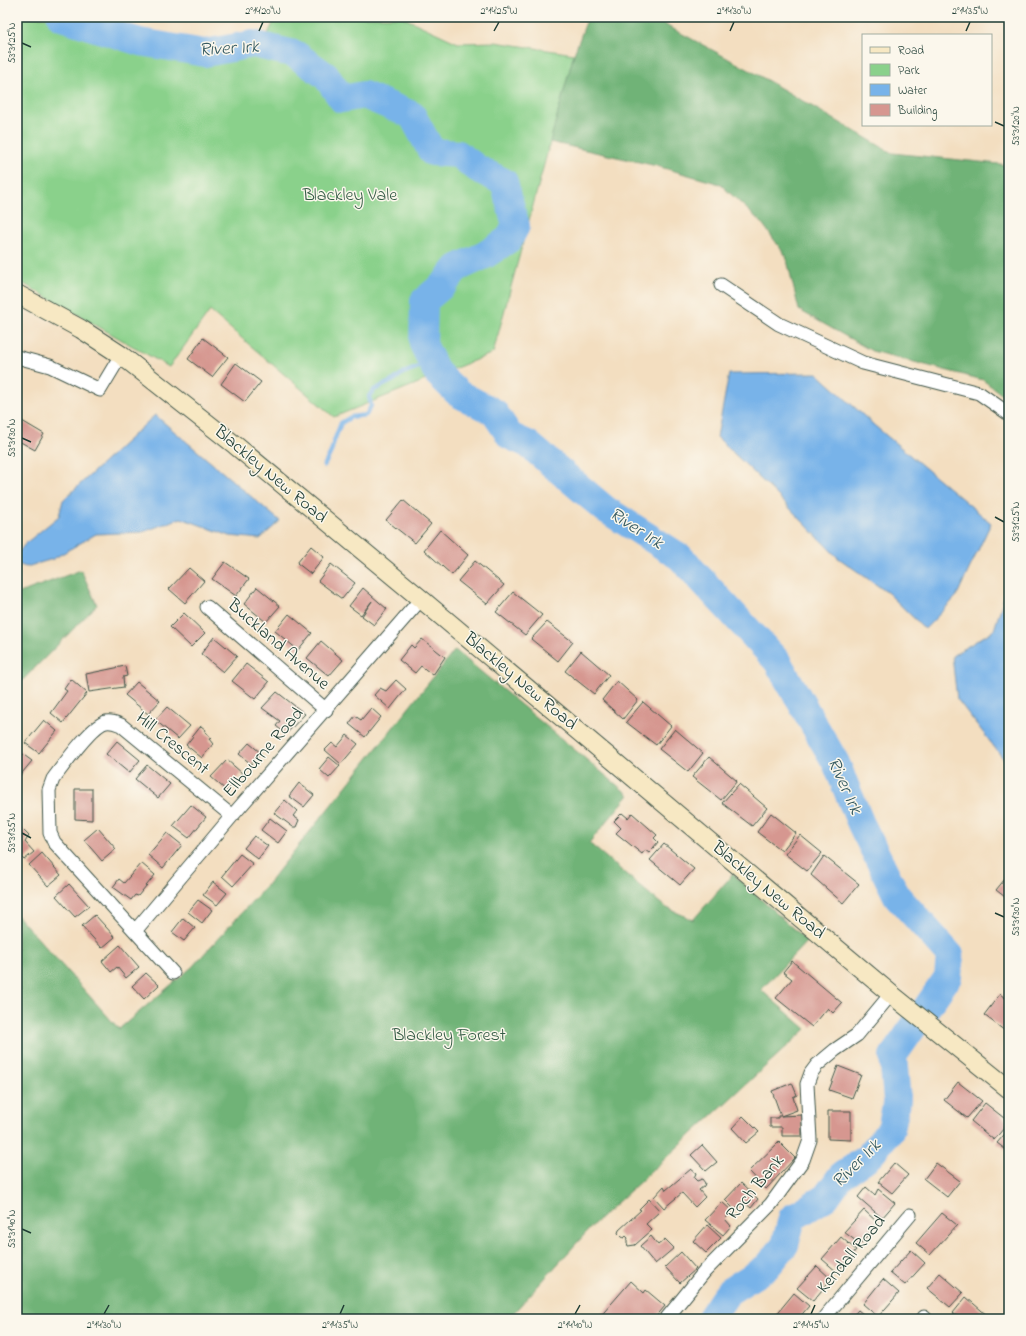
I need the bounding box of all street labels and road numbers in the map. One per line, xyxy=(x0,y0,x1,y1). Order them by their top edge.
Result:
street label: Blackley New Road xyxy=(207,419,332,530)
street label: Buckland Avenue xyxy=(220,592,336,698)
street label: Blackley New Road xyxy=(457,626,582,737)
street label: Ellbourne Road xyxy=(217,702,311,804)
street label: Hill Crescent xyxy=(130,706,214,782)
street label: Blackley New Road xyxy=(705,835,830,946)
street label: Roch Bank xyxy=(721,1149,791,1227)
street label: Kendall Road xyxy=(811,1210,893,1300)

